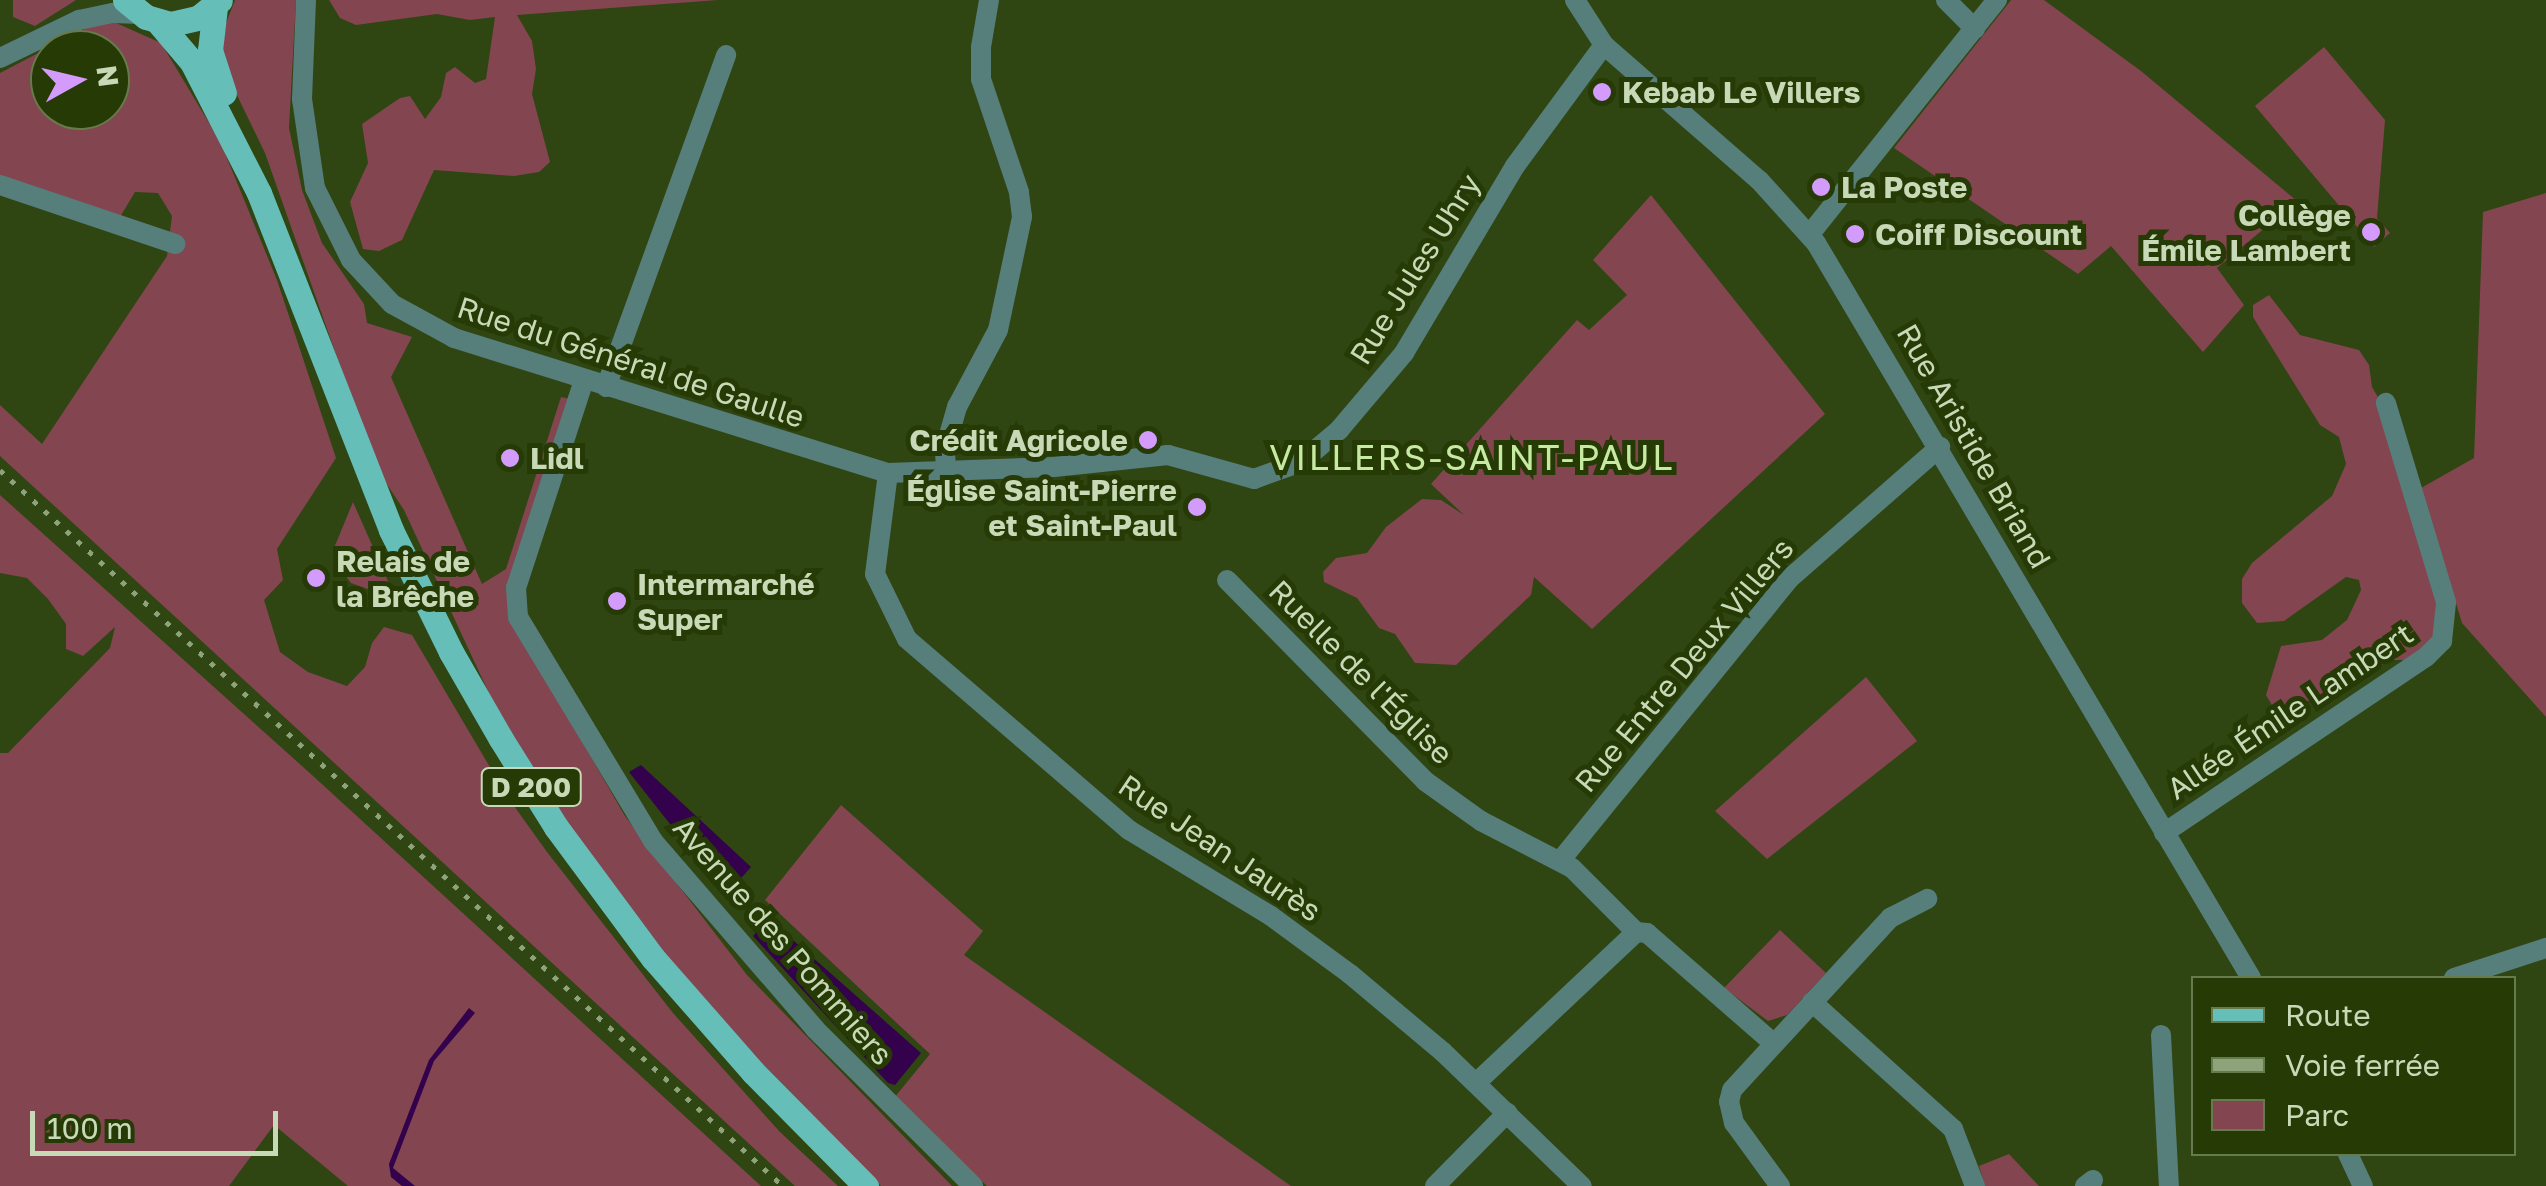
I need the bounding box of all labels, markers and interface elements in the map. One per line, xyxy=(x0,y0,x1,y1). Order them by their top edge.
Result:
north arrow xyxy=(30,30,130,130)
text: N xyxy=(90,63,126,89)
place label: Kebab Le Villers xyxy=(1622,74,1861,110)
marker: Kebab Le Villers xyxy=(1591,81,1613,103)
street label: Rue Jules Uhry xyxy=(1342,167,1488,371)
place label: La Poste xyxy=(1841,169,1967,205)
marker: La Poste xyxy=(1810,176,1832,198)
place label: Collège Émile Lambert xyxy=(2141,197,2351,268)
place label: Coiff Discount xyxy=(1875,216,2082,252)
marker: Collège Émile Lambert xyxy=(2360,221,2382,243)
marker: Coiff Discount xyxy=(1844,223,1866,245)
street label: Rue du Général de Gaulle xyxy=(453,289,809,435)
street label: Rue Aristide Briand xyxy=(1889,318,2059,574)
place label: Crédit Agricole xyxy=(909,422,1128,458)
marker: Crédit Agricole xyxy=(1137,429,1159,451)
district label: VILLERS-SAINT-PAUL xyxy=(1269,436,1675,478)
place label: Lidl xyxy=(530,440,584,476)
marker: Lidl xyxy=(499,447,521,469)
place label: Église Saint-Pierre et Saint-Paul xyxy=(906,472,1177,542)
marker: Église Saint-Pierre et Saint-Paul xyxy=(1186,496,1208,518)
street label: Rue Entre Deux Villers xyxy=(1567,531,1801,799)
place label: Relais de la Brêche xyxy=(336,543,474,614)
place label: Intermarché Super xyxy=(637,566,815,636)
marker: Relais de la Brêche xyxy=(305,567,327,589)
street label: Ruelle de l'Église xyxy=(1262,573,1460,771)
marker: Intermarché Super xyxy=(606,590,628,612)
street label: Allée Émile Lambert xyxy=(2160,615,2420,807)
road number: D 200 xyxy=(478,764,584,810)
street label: Rue Jean Jaurès xyxy=(1112,767,1328,929)
street label: Avenue des Pommiers xyxy=(666,810,900,1072)
legend xyxy=(2191,976,2516,1156)
text: Route xyxy=(2285,997,2371,1033)
text: Voie ferrée xyxy=(2285,1047,2440,1083)
scale bar xyxy=(35,1091,282,1153)
text: Parc xyxy=(2285,1097,2349,1133)
text: 100 m xyxy=(47,1110,133,1146)

